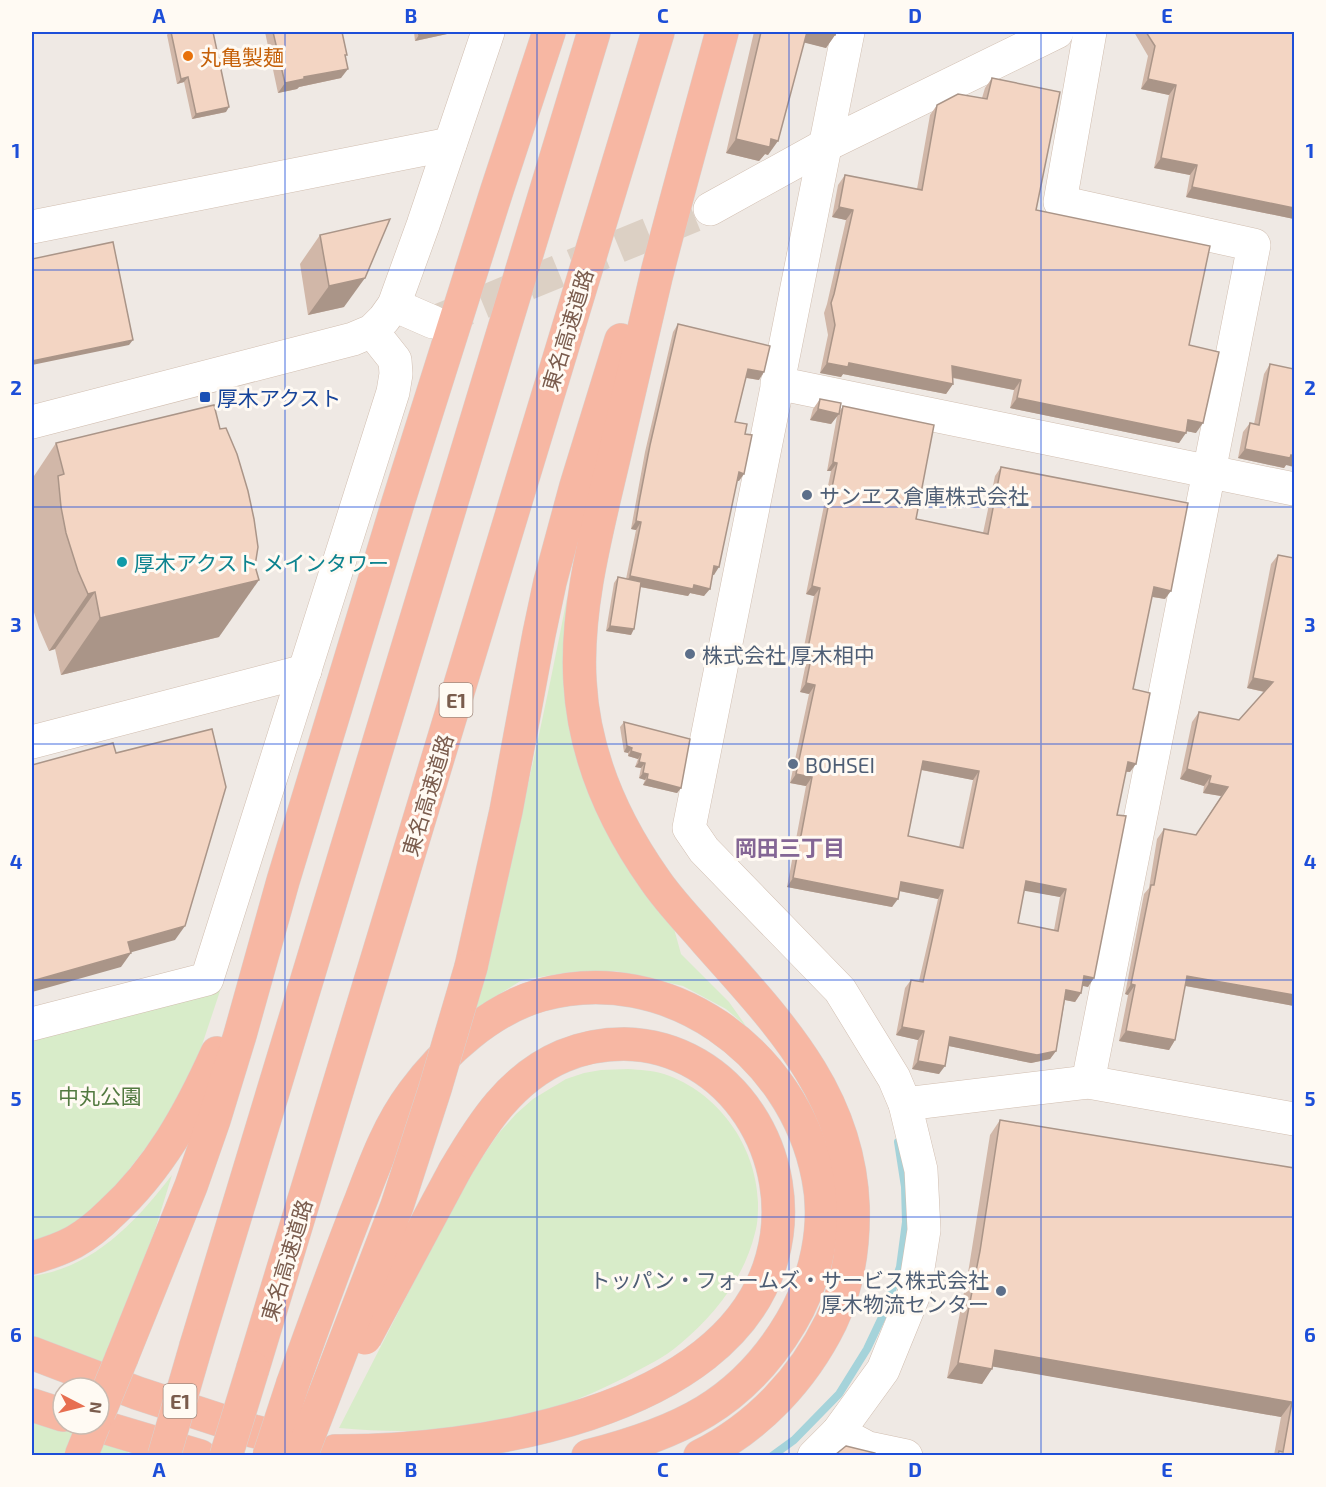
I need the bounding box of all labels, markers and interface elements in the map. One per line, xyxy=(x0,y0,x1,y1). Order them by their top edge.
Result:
text: A xyxy=(152,3,166,27)
text: B xyxy=(405,3,417,27)
text: C xyxy=(657,3,669,27)
text: D xyxy=(908,3,922,27)
text: E xyxy=(1161,3,1173,27)
place label: 丸亀製麺 xyxy=(200,44,284,69)
marker: 丸亀製麺 xyxy=(181,49,195,63)
text: 1 xyxy=(12,138,20,162)
text: 1 xyxy=(1306,138,1314,162)
street label: 東名高速道路 xyxy=(537,266,597,394)
text: 2 xyxy=(10,375,22,399)
text: 2 xyxy=(1304,375,1316,399)
place label: 厚木アクスト xyxy=(217,385,341,410)
marker: 厚木アクスト xyxy=(198,390,212,404)
place label: サンヱス倉庫株式会社 xyxy=(819,483,1029,508)
marker: サンヱス倉庫株式会社 xyxy=(800,488,814,502)
place label: 厚木アクスト メインタワー xyxy=(134,550,389,575)
marker: 厚木アクスト メインタワー xyxy=(115,555,129,569)
text: 3 xyxy=(10,612,22,636)
text: 3 xyxy=(1304,612,1316,636)
place label: 株式会社 厚木相中 xyxy=(702,642,875,667)
marker: 株式会社 厚木相中 xyxy=(683,647,697,661)
road number: E1 xyxy=(440,683,472,717)
street label: 東名高速道路 xyxy=(397,731,457,859)
place label: BOHSEI xyxy=(805,752,875,777)
marker: BOHSEI xyxy=(786,757,800,771)
district label: 岡田三丁目 xyxy=(735,834,845,860)
text: 4 xyxy=(10,849,23,873)
text: 4 xyxy=(1304,849,1317,873)
park label: 中丸公園 xyxy=(58,1083,142,1108)
text: 5 xyxy=(10,1086,22,1110)
text: 5 xyxy=(1304,1086,1316,1110)
street label: 東名高速道路 xyxy=(256,1196,316,1324)
place label: トッパン・フォームズ・サービス株式会社 厚木物流センター xyxy=(590,1267,989,1316)
marker: トッパン・フォームズ・サービス株式会社 厚木物流センター xyxy=(994,1284,1008,1298)
text: 6 xyxy=(10,1322,22,1346)
text: 6 xyxy=(1304,1322,1316,1346)
north arrow xyxy=(51,1376,111,1436)
road number: E1 xyxy=(164,1384,196,1418)
text: N xyxy=(86,1401,107,1415)
text: A xyxy=(152,1457,166,1481)
text: B xyxy=(405,1457,417,1481)
text: C xyxy=(657,1457,669,1481)
text: D xyxy=(908,1457,922,1481)
text: E xyxy=(1161,1457,1173,1481)

